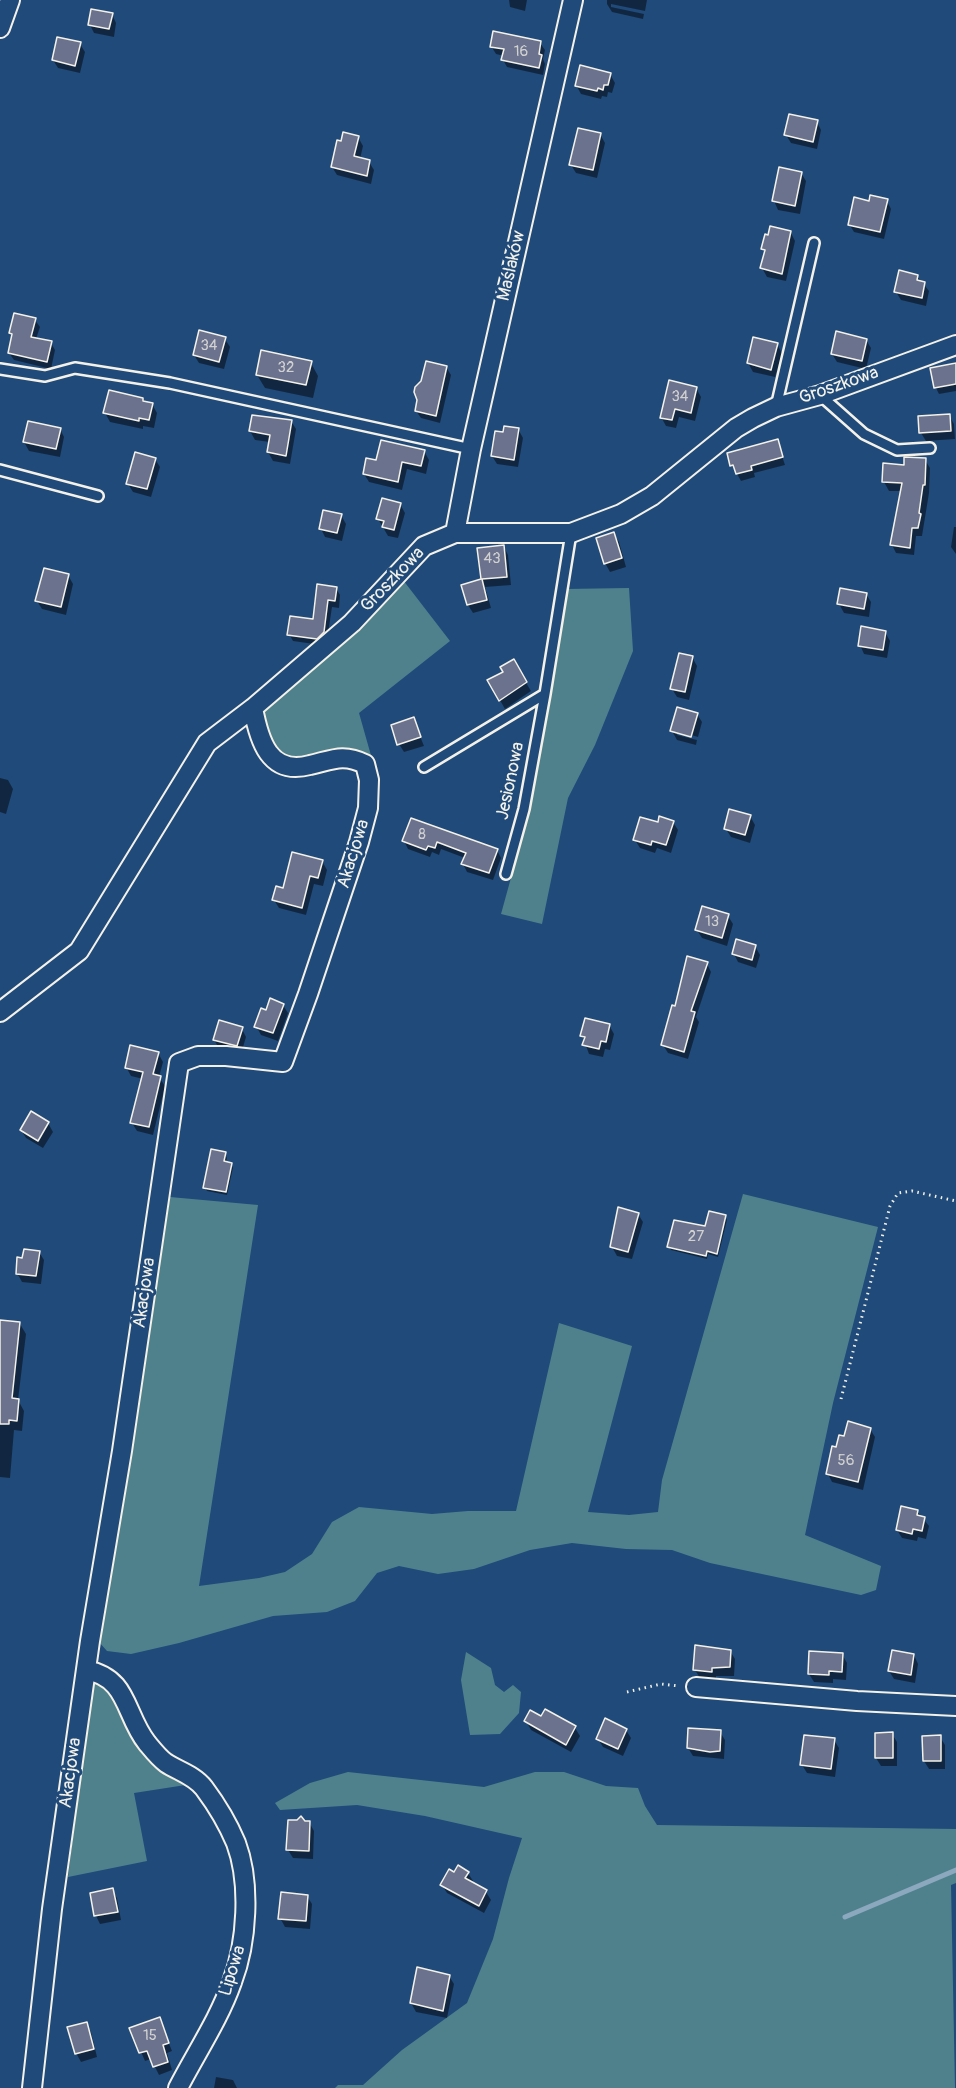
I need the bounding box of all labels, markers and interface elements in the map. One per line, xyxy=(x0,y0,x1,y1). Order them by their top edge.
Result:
house number: 16 xyxy=(514,43,528,61)
street label: Maślaków xyxy=(493,229,531,303)
house number: 34 xyxy=(200,337,218,355)
house number: 32 xyxy=(278,359,294,377)
street label: Groszkowa xyxy=(796,362,882,410)
house number: 34 xyxy=(671,388,689,406)
street label: Groszkowa xyxy=(357,543,429,617)
house number: 43 xyxy=(483,550,501,568)
street label: Jesionowa xyxy=(492,740,530,822)
street label: Akacjowa xyxy=(333,817,375,891)
house number: 8 xyxy=(418,826,426,844)
house number: 13 xyxy=(705,913,719,931)
house number: 27 xyxy=(688,1228,704,1246)
street label: Akacjowa xyxy=(129,1256,161,1330)
house number: 56 xyxy=(838,1452,854,1470)
street label: Akacjowa xyxy=(55,1736,87,1810)
street label: Lipowa xyxy=(215,1943,251,1999)
house number: 15 xyxy=(143,2027,157,2045)

